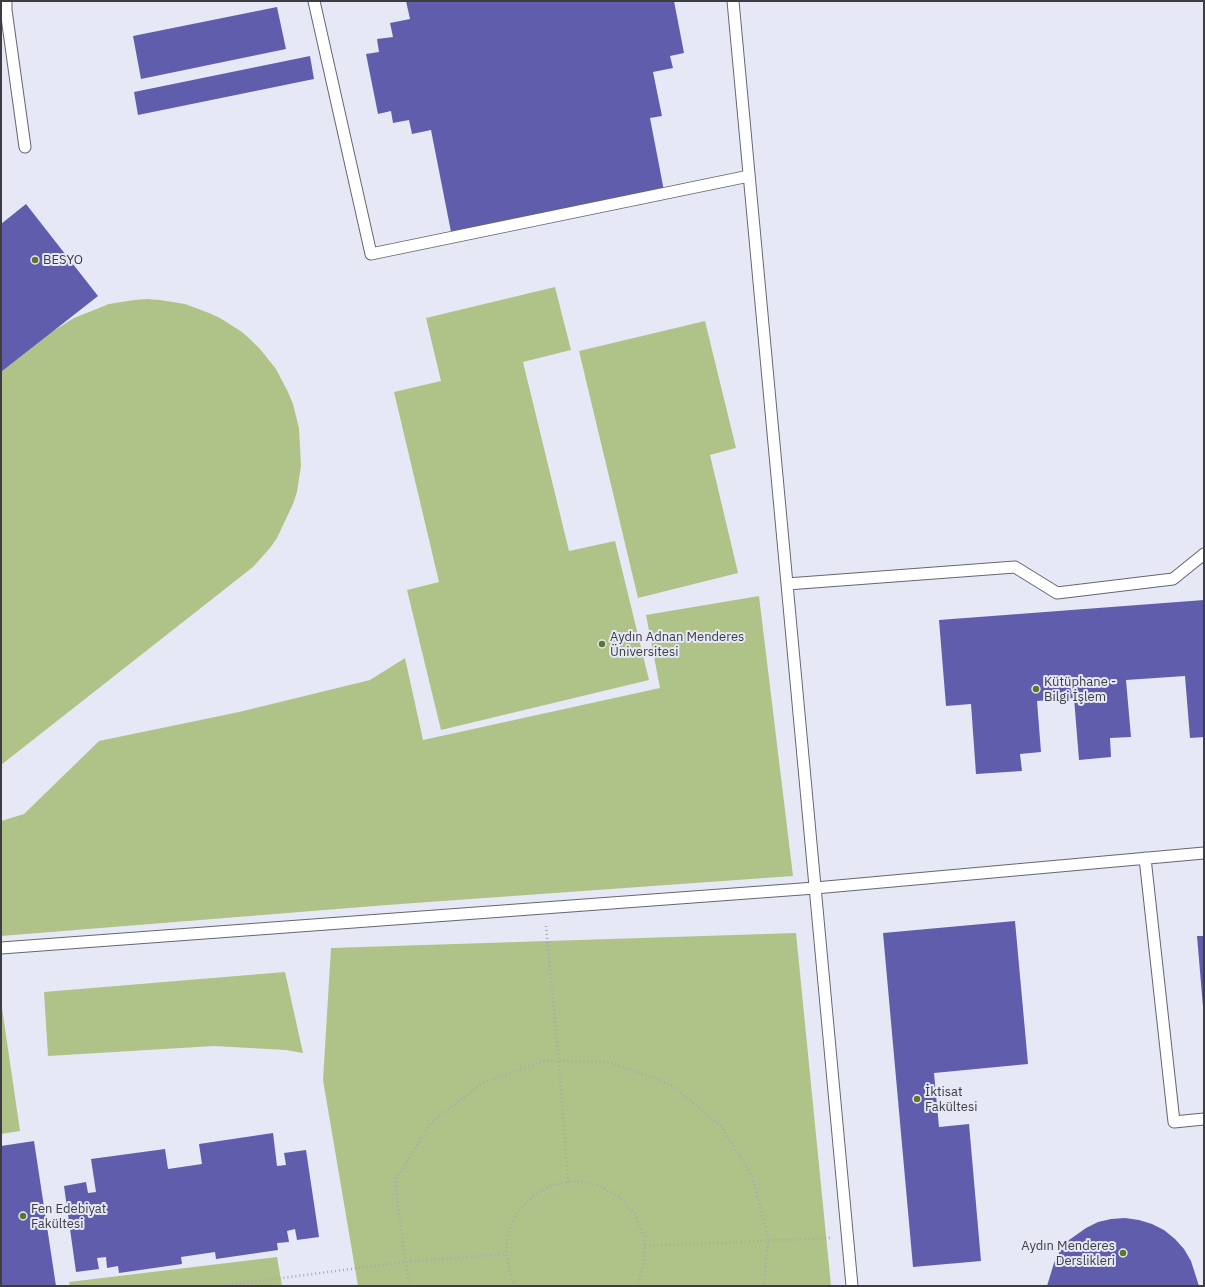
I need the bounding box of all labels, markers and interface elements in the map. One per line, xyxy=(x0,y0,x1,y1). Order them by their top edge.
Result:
place label: BESYO xyxy=(43,252,83,268)
marker: BESYO xyxy=(30,255,40,265)
place label: Aydın Adnan Menderes Üniversitesi xyxy=(610,629,744,660)
marker: Aydın Adnan Menderes Üniversitesi xyxy=(597,639,607,649)
place label: Kütüphane - Bilgi İşlem xyxy=(1044,674,1116,705)
marker: Kütüphane - Bilgi İşlem xyxy=(1031,684,1041,694)
place label: İktisat Fakültesi xyxy=(925,1084,977,1115)
marker: İktisat Fakültesi xyxy=(912,1094,922,1104)
place label: Fen Edebiyat Fakültesi xyxy=(31,1201,106,1232)
marker: Fen Edebiyat Fakültesi xyxy=(18,1211,28,1221)
place label: Aydın Menderes Derslikleri xyxy=(1021,1238,1115,1269)
marker: Aydın Menderes Derslikleri xyxy=(1118,1248,1128,1258)

